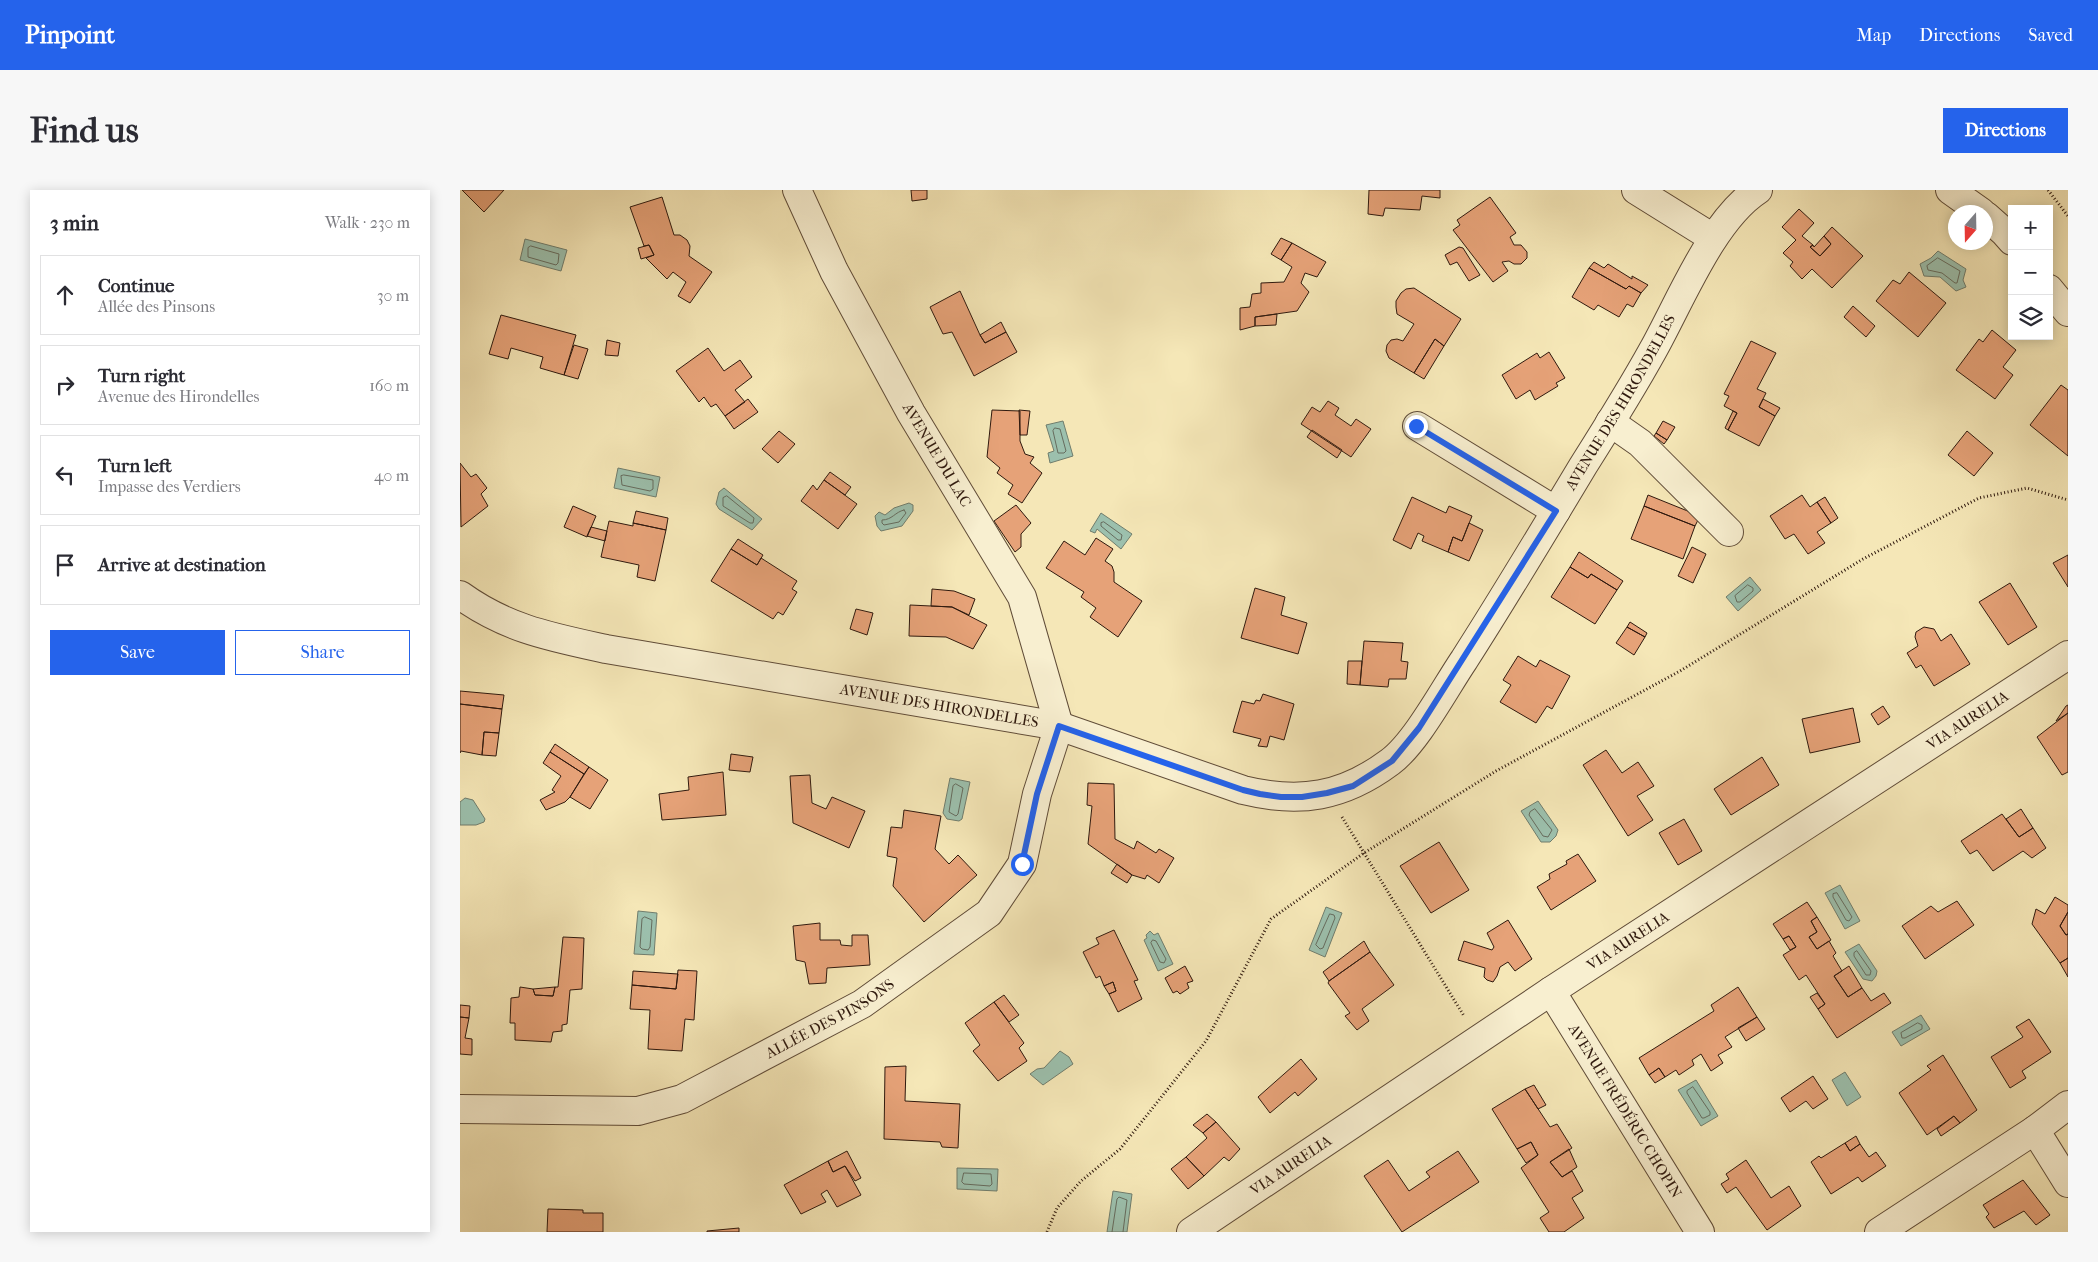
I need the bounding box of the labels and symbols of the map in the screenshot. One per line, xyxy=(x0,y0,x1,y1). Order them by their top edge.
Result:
north arrow xyxy=(1948,205,1993,250)
street label: AVENUE DES HIRONDELLES xyxy=(1561,311,1679,494)
street label: AVENUE DU LAC xyxy=(898,399,975,510)
route end xyxy=(1405,415,1428,438)
street label: AVENUE DES HIRONDELLES xyxy=(838,680,1040,731)
street label: VIA AURELIA xyxy=(1922,687,2012,754)
route start xyxy=(1011,853,1034,876)
street label: VIA AURELIA xyxy=(1583,908,1673,975)
street label: ALLÉE DES PINSONS xyxy=(762,975,898,1063)
street label: AVENUE FRÉDÉRIC CHOPIN xyxy=(1564,1020,1686,1202)
street label: VIA AURELIA xyxy=(1246,1131,1335,1200)

